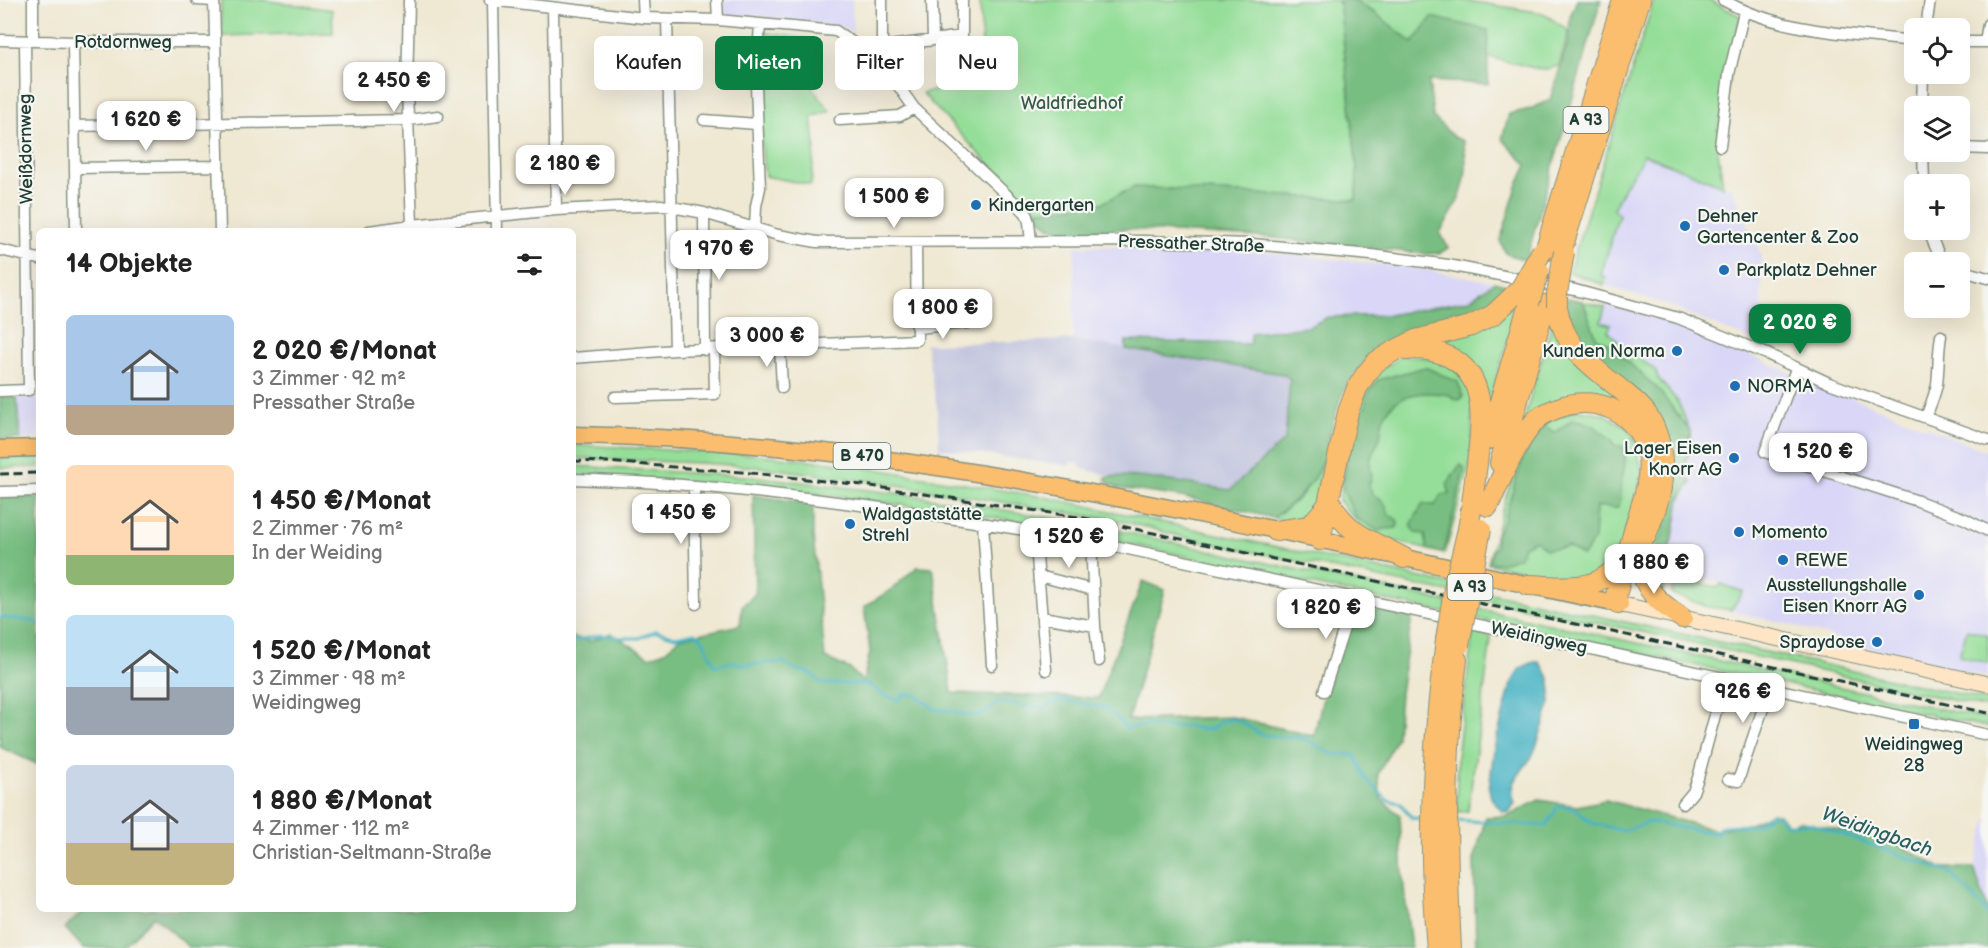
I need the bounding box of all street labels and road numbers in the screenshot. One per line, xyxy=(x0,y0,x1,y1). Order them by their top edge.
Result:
street label: Rotdornweg xyxy=(74,32,172,53)
street label: Weißdornweg xyxy=(15,94,37,204)
road number: A 93 xyxy=(1564,107,1608,133)
street label: Pressather Straße xyxy=(1117,231,1265,257)
road number: B 470 xyxy=(834,443,890,469)
road number: A 93 xyxy=(1448,574,1492,600)
street label: Weidingweg xyxy=(1489,618,1589,658)

